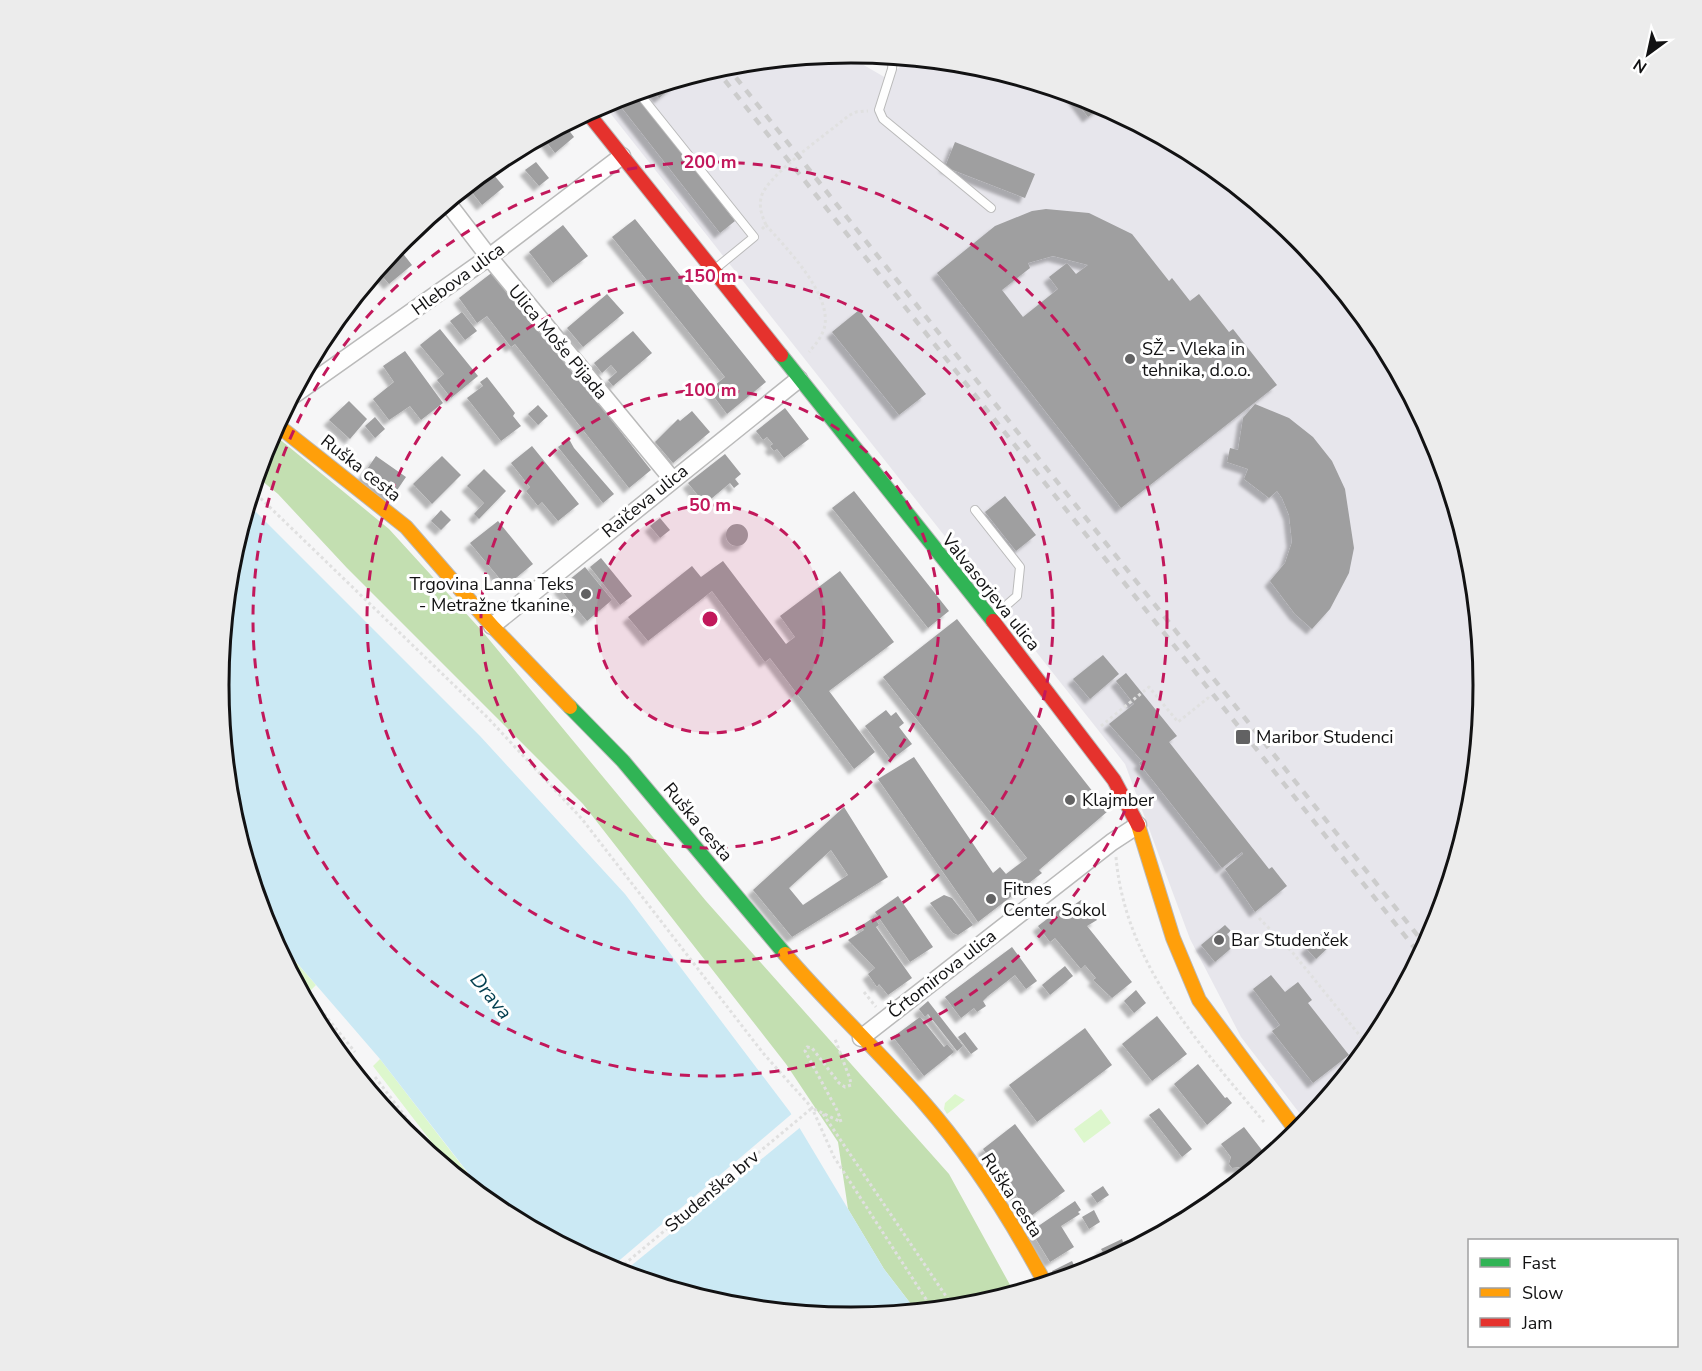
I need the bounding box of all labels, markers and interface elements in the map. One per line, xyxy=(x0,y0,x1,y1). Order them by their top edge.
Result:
north arrow xyxy=(1618,24,1678,84)
text: N xyxy=(1629,53,1651,78)
text: 200 m xyxy=(683,150,737,174)
street label: Hlebova ulica xyxy=(407,237,509,321)
text: 150 m xyxy=(683,264,737,288)
street label: Ulica Moše Pijada xyxy=(503,280,613,404)
place label: SŽ - Vleka in tehnika, d.o.o. xyxy=(1142,337,1251,382)
marker: SŽ - Vleka in tehnika, d.o.o. xyxy=(1123,352,1137,366)
text: 100 m xyxy=(683,378,737,402)
street label: Ruška cesta xyxy=(316,429,406,507)
street label: Raičeva ulica xyxy=(597,459,693,543)
text: 50 m xyxy=(689,493,731,517)
street label: Valvasorjeva ulica xyxy=(936,528,1046,656)
place label: Trgovina Lanna Teks - Metražne tkanine, xyxy=(409,572,574,617)
marker: Trgovina Lanna Teks - Metražne tkanine, xyxy=(579,587,593,601)
centre of rings xyxy=(700,609,720,629)
place label: Maribor Studenci xyxy=(1256,725,1393,749)
marker: Maribor Studenci xyxy=(1234,728,1252,746)
street label: Ruška cesta xyxy=(658,778,738,866)
place label: Klajmber xyxy=(1082,788,1155,812)
marker: Klajmber xyxy=(1063,793,1077,807)
place label: Fitnes Center Sokol xyxy=(1003,877,1107,922)
marker: Fitnes Center Sokol xyxy=(984,892,998,906)
street label: Črtomirova ulica xyxy=(883,924,1001,1024)
place label: Bar Studenček xyxy=(1231,928,1349,952)
marker: Bar Studenček xyxy=(1212,933,1226,947)
water label: Drava xyxy=(464,967,518,1025)
street label: Studenška brv xyxy=(660,1144,765,1238)
street label: Ruška cesta xyxy=(976,1148,1048,1242)
legend xyxy=(1468,1239,1678,1347)
text: Fast xyxy=(1522,1251,1557,1275)
text: Slow xyxy=(1522,1281,1563,1305)
text: Jam xyxy=(1521,1311,1553,1335)

